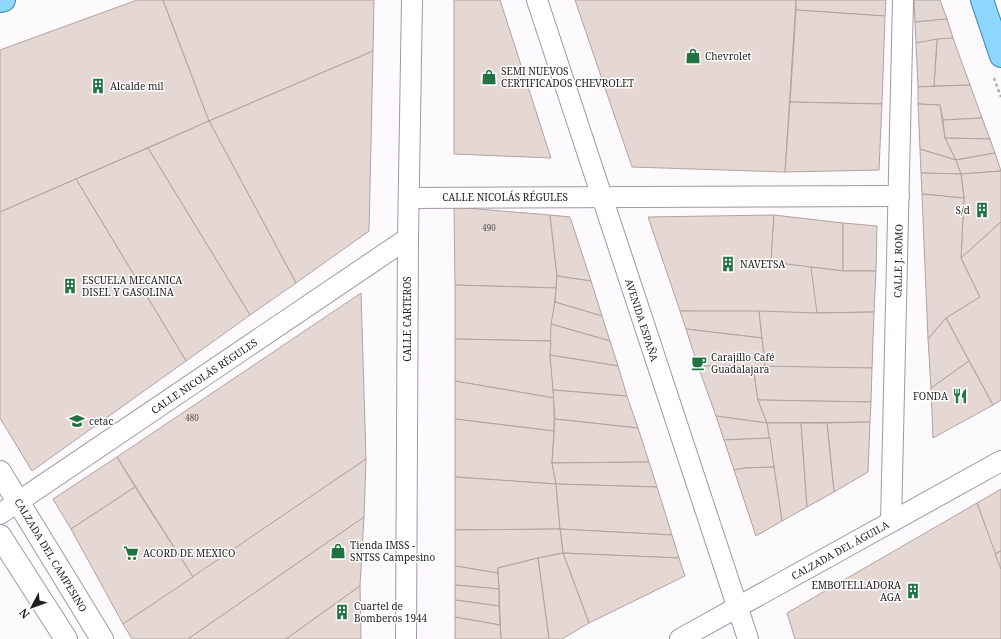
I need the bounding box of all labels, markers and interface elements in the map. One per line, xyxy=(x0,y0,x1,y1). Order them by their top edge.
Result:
shop icon: Chevrolet xyxy=(684,47,702,65)
place label: Chevrolet xyxy=(705,49,752,63)
place label: SEMI NUEVOS CERTIFICADOS CHEVROLET xyxy=(501,64,634,90)
shop icon: SEMI NUEVOS CERTIFICADOS CHEVROLET xyxy=(480,68,498,86)
building icon: Alcalde mil xyxy=(89,77,107,95)
place label: Alcalde mil xyxy=(110,79,164,93)
street label: CALLE NICOLÁS RÉGULES xyxy=(442,190,568,204)
building icon: S/d xyxy=(973,201,991,219)
place label: S/d xyxy=(956,203,970,217)
house number: 490 xyxy=(482,222,496,233)
street label: CALLE J. ROMO xyxy=(890,224,906,298)
building icon: NAVETSA xyxy=(719,255,737,273)
place label: NAVETSA xyxy=(740,257,786,271)
place label: ESCUELA MECANICA DISEL Y GASOLINA xyxy=(82,273,183,299)
street label: CALLE CARTEROS xyxy=(400,276,414,362)
building icon: ESCUELA MECANICA DISEL Y GASOLINA xyxy=(61,277,79,295)
street label: AVENIDA ESPAÑA xyxy=(622,277,662,364)
street label: CALLE NICOLÁS RÉGULES xyxy=(148,335,260,417)
place label: Carajillo Café Guadalajara xyxy=(711,350,775,376)
cafe icon: Carajillo Café Guadalajara xyxy=(690,354,708,372)
restaurant icon: FONDA xyxy=(951,387,969,405)
place label: FONDA xyxy=(913,389,949,403)
school or university icon: cetac xyxy=(68,412,86,430)
house number: 480 xyxy=(185,412,199,423)
place label: cetac xyxy=(89,414,113,428)
street label: CALZADA DEL CAMPESINO xyxy=(12,496,90,614)
street label: CALZADA DEL ÁGUILA xyxy=(789,517,892,583)
place label: Tienda IMSS - SNTSS Campesino xyxy=(350,538,436,564)
shop icon: Tienda IMSS - SNTSS Campesino xyxy=(329,542,347,560)
supermarket icon: ACORD DE MEXICO xyxy=(122,544,140,562)
place label: ACORD DE MEXICO xyxy=(143,546,235,560)
place label: EMBOTELLADORA AGA xyxy=(811,578,902,604)
building icon: EMBOTELLADORA AGA xyxy=(904,582,922,600)
north arrow xyxy=(12,587,52,627)
place label: Cuartel de Bomberos 1944 xyxy=(354,599,428,625)
building icon: Cuartel de Bomberos 1944 xyxy=(333,603,351,621)

